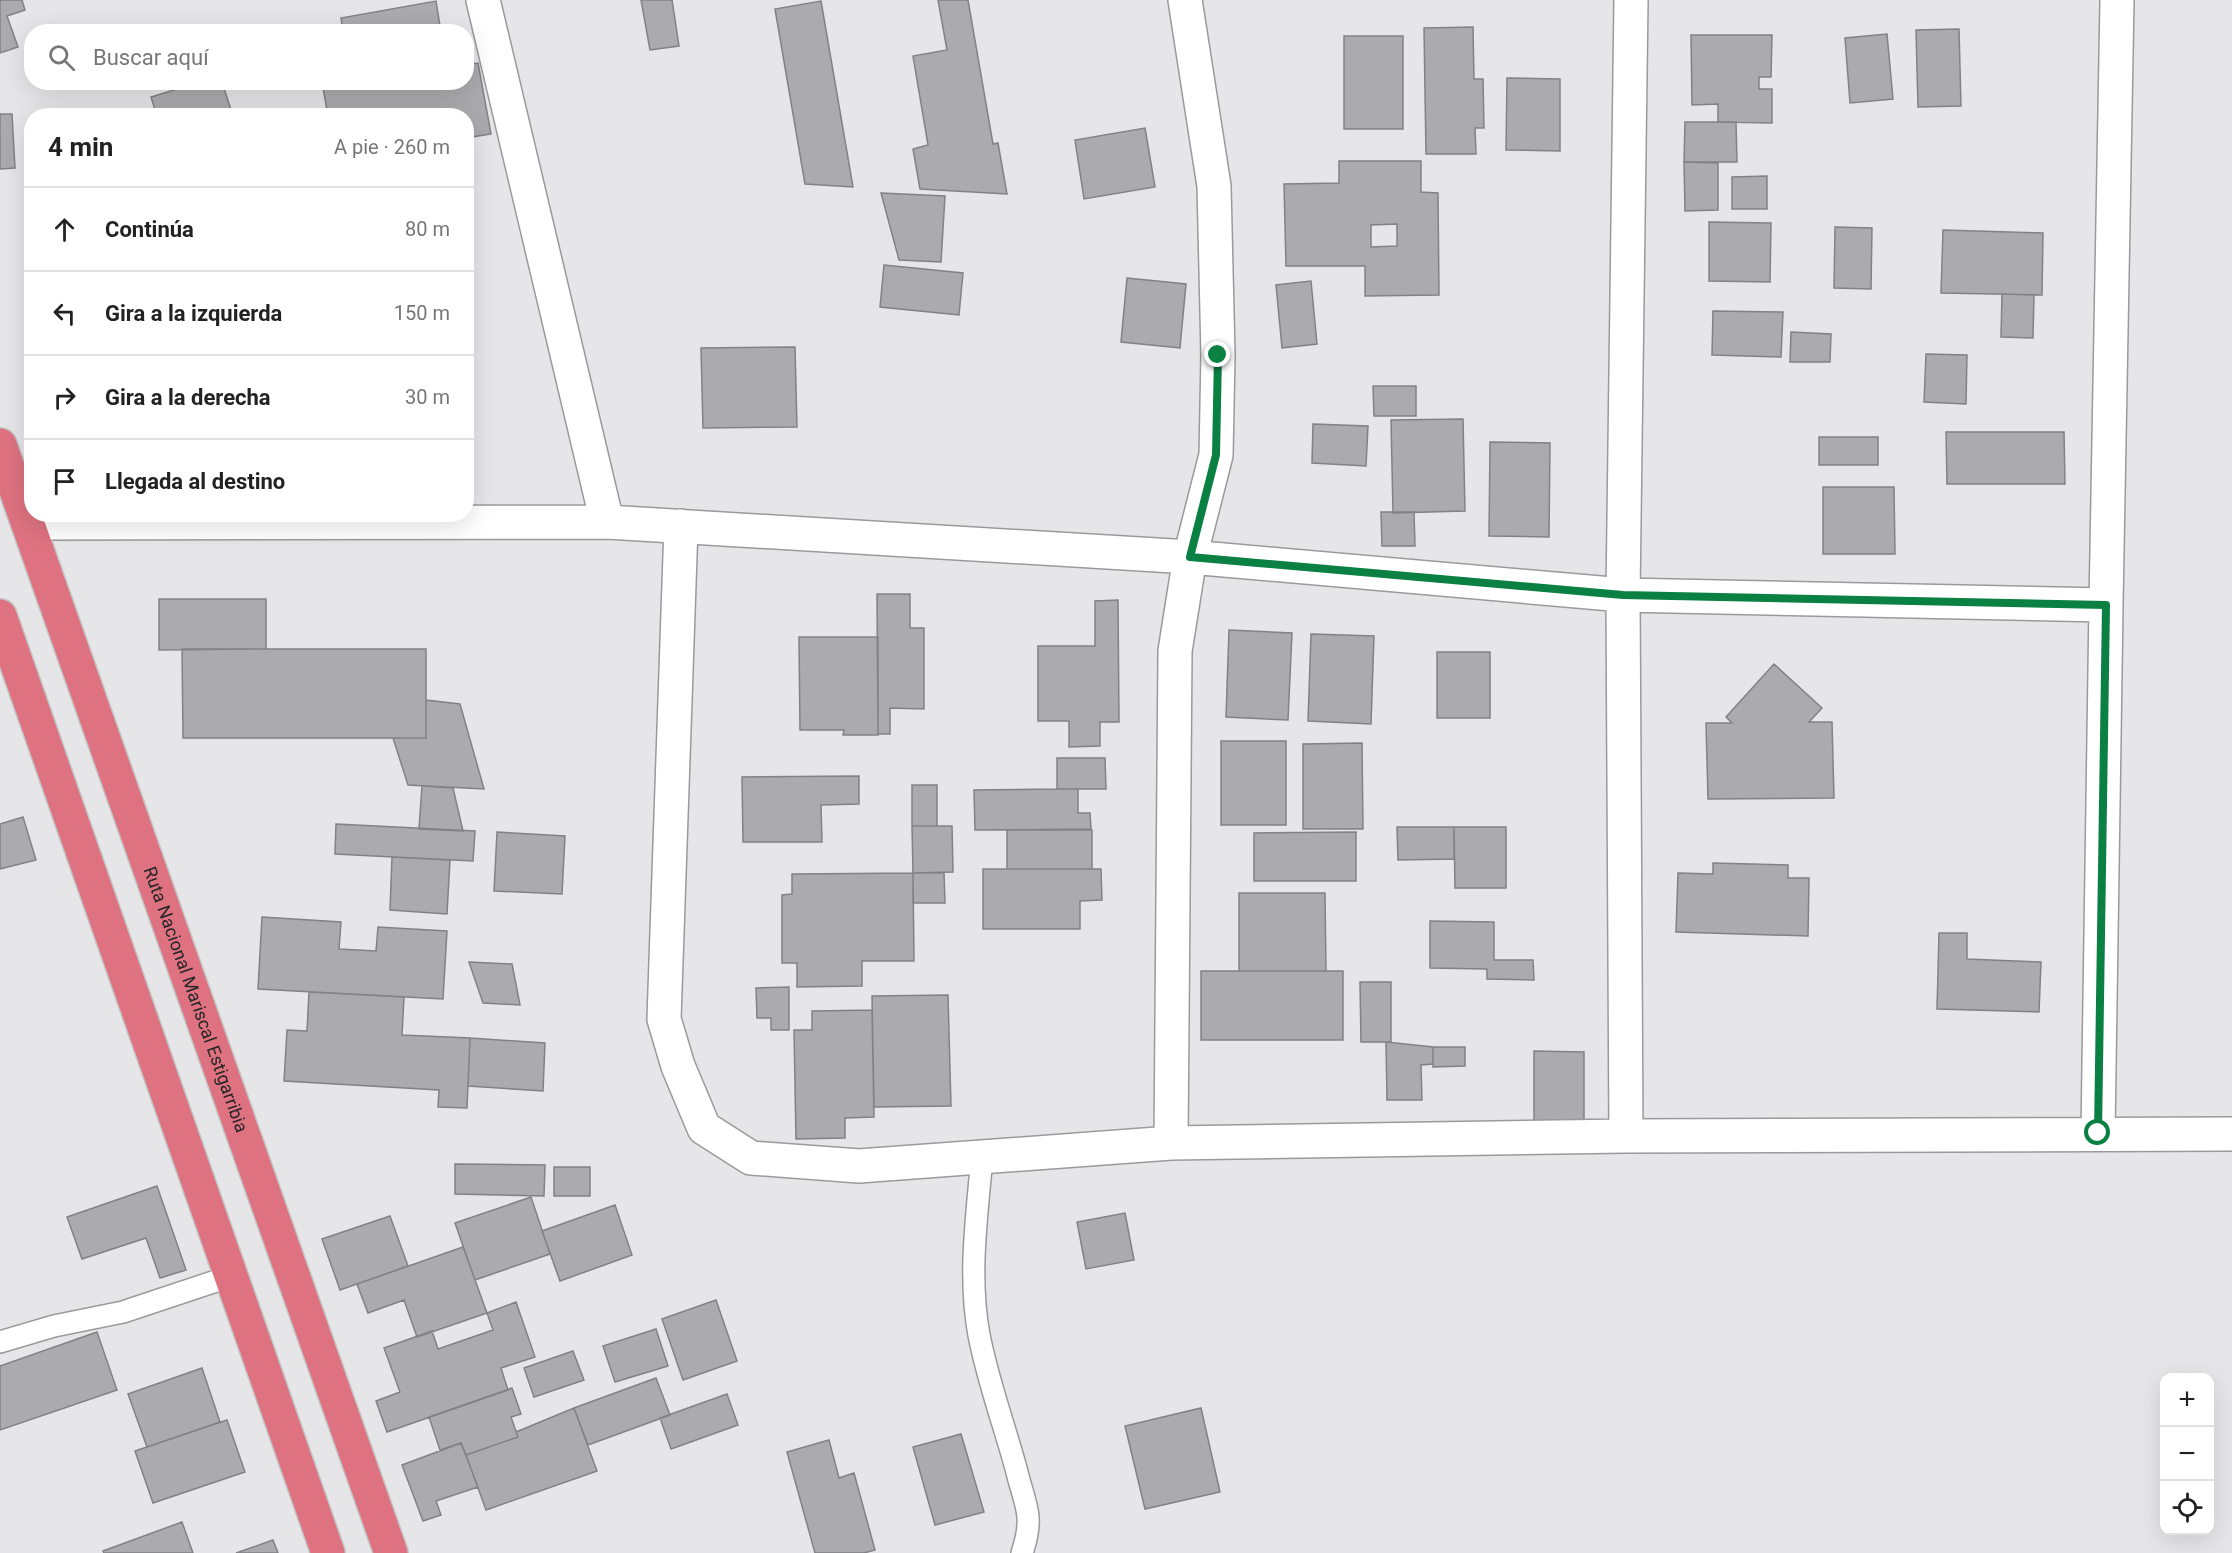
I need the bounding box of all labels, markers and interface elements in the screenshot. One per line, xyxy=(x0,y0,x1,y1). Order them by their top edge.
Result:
search box xyxy=(24,24,474,90)
icon: search xyxy=(45,41,78,74)
text: Buscar aquí xyxy=(93,45,209,70)
text: 4 min xyxy=(48,132,113,162)
text: A pie · 260 m xyxy=(334,135,450,159)
icon: ahead xyxy=(48,213,81,246)
text: Continúa xyxy=(105,217,194,242)
text: 80 m xyxy=(405,217,450,241)
icon: left xyxy=(48,297,81,330)
text: Gira a la izquierda xyxy=(105,301,282,326)
text: 150 m xyxy=(394,301,450,325)
route end xyxy=(1204,341,1230,367)
icon: right xyxy=(48,381,81,414)
text: Gira a la derecha xyxy=(105,385,271,410)
text: 30 m xyxy=(405,385,450,409)
icon: arrive xyxy=(48,465,81,498)
text: Llegada al destino xyxy=(105,469,285,494)
street label: Ruta Nacional Mariscal Estigarribia xyxy=(140,864,253,1135)
route start xyxy=(2084,1119,2110,1145)
map controls xyxy=(2160,1373,2214,1535)
button: + xyxy=(2160,1373,2214,1427)
button: − xyxy=(2160,1427,2214,1481)
button: locate xyxy=(2160,1481,2214,1535)

